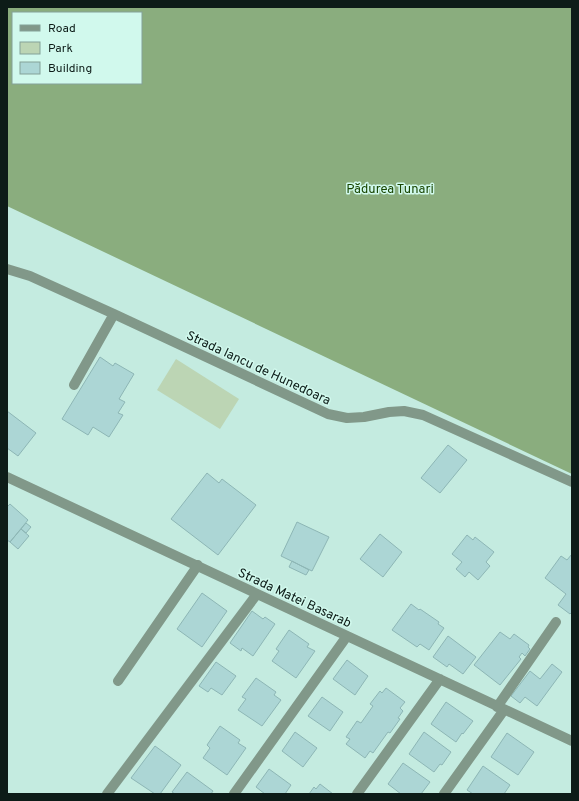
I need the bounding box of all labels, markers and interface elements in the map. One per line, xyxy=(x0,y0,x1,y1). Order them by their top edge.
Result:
legend xyxy=(12,12,142,84)
text: Road xyxy=(48,21,76,37)
text: Park xyxy=(48,41,73,57)
text: Building xyxy=(48,61,92,77)
park label: Pădurea Tunari xyxy=(346,182,434,198)
street label: Strada Iancu de Hunedoara xyxy=(183,328,333,409)
street label: Strada Matei Basarab xyxy=(235,566,353,632)

